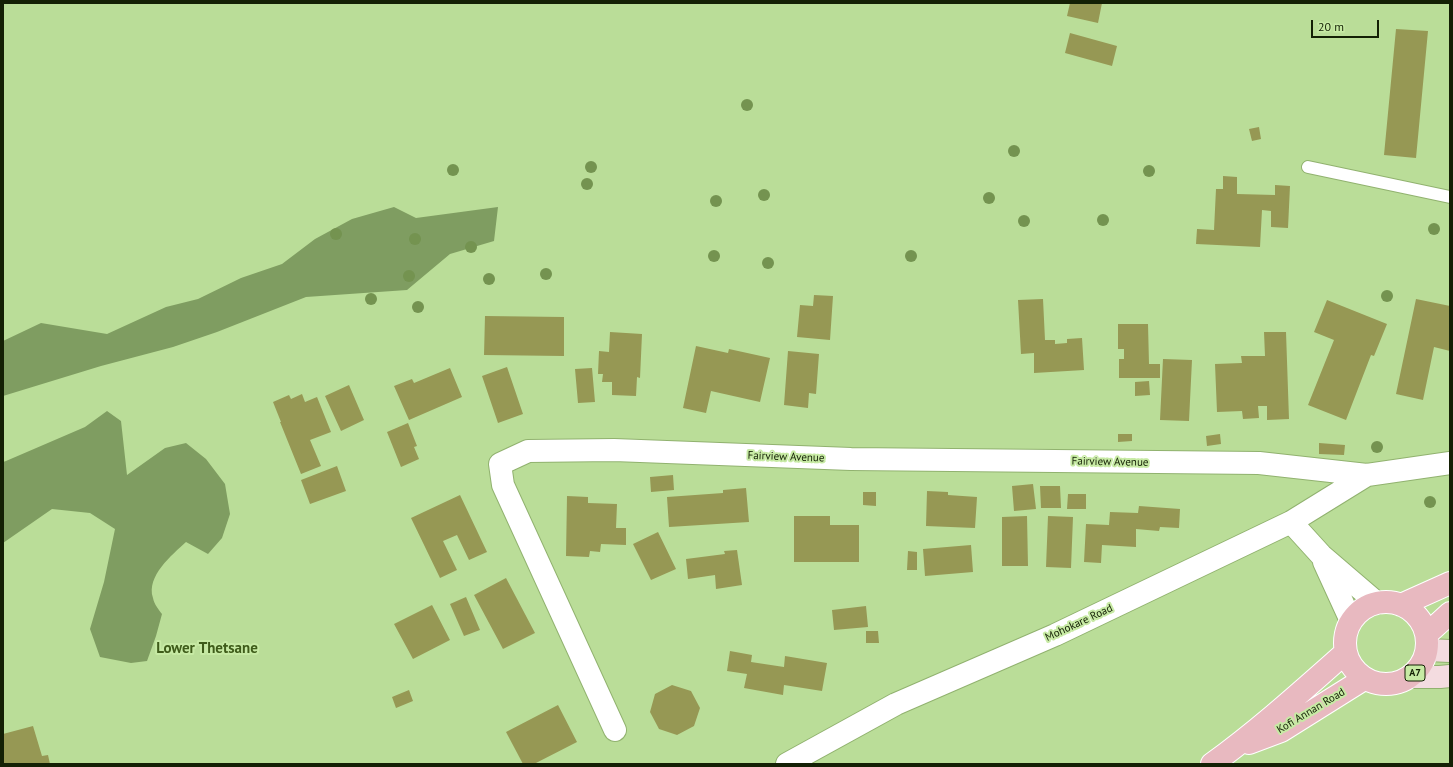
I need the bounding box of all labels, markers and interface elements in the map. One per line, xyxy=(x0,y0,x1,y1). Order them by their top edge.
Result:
scale bar xyxy=(1313,12,1381,38)
text: 20 m xyxy=(1318,19,1344,34)
street label: Fairview Avenue xyxy=(747,449,825,465)
street label: Fairview Avenue xyxy=(1071,455,1149,469)
street label: Mohokare Road xyxy=(1043,602,1115,644)
district label: Lower Thetsane xyxy=(156,640,258,658)
road number: A7 xyxy=(1405,665,1425,681)
street label: Kofi Annan Road xyxy=(1275,685,1347,737)

